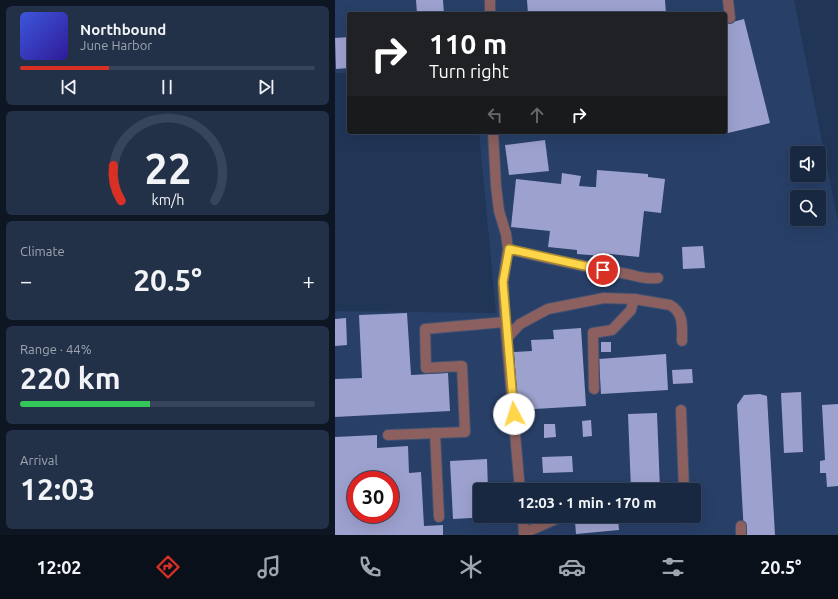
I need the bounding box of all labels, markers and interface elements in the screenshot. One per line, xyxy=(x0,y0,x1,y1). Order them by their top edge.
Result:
text: Northbound xyxy=(80,21,166,38)
icon: right xyxy=(363,28,415,80)
text: 110 m xyxy=(429,28,507,59)
text: June Harbor xyxy=(80,38,152,52)
text: Turn right xyxy=(429,61,509,81)
icon: previous xyxy=(58,76,80,98)
icon: pause xyxy=(156,76,178,98)
icon: next xyxy=(255,76,277,98)
icon: left xyxy=(484,104,506,126)
icon: ahead xyxy=(526,104,548,126)
icon: right xyxy=(568,104,590,126)
text: 22 xyxy=(144,145,191,192)
map controls xyxy=(790,146,826,226)
button: sound xyxy=(790,146,826,182)
button: search xyxy=(790,190,826,226)
text: km/h xyxy=(151,191,184,207)
text: Climate xyxy=(20,244,65,258)
pin xyxy=(586,253,620,287)
icon: arrive xyxy=(592,259,614,281)
text: 20.5° xyxy=(133,263,202,297)
text: − xyxy=(20,268,32,293)
text: + xyxy=(303,268,315,293)
text: Range · 44% xyxy=(20,342,92,356)
text: 220 km xyxy=(20,361,121,395)
position arrow xyxy=(493,393,535,435)
text: Arrival xyxy=(20,453,58,467)
speed limit sign: 30 xyxy=(347,471,399,523)
text: 12:03 xyxy=(20,472,95,506)
text: 12:03 · 1 min · 170 m xyxy=(518,494,656,511)
icon: directions xyxy=(154,553,182,581)
icon: music xyxy=(255,553,283,581)
icon: phone xyxy=(356,553,384,581)
icon: climate xyxy=(457,553,485,581)
icon: car xyxy=(558,553,586,581)
icon: filters xyxy=(659,553,687,581)
text: 12:02 xyxy=(36,557,82,577)
text: 20.5° xyxy=(760,557,801,577)

